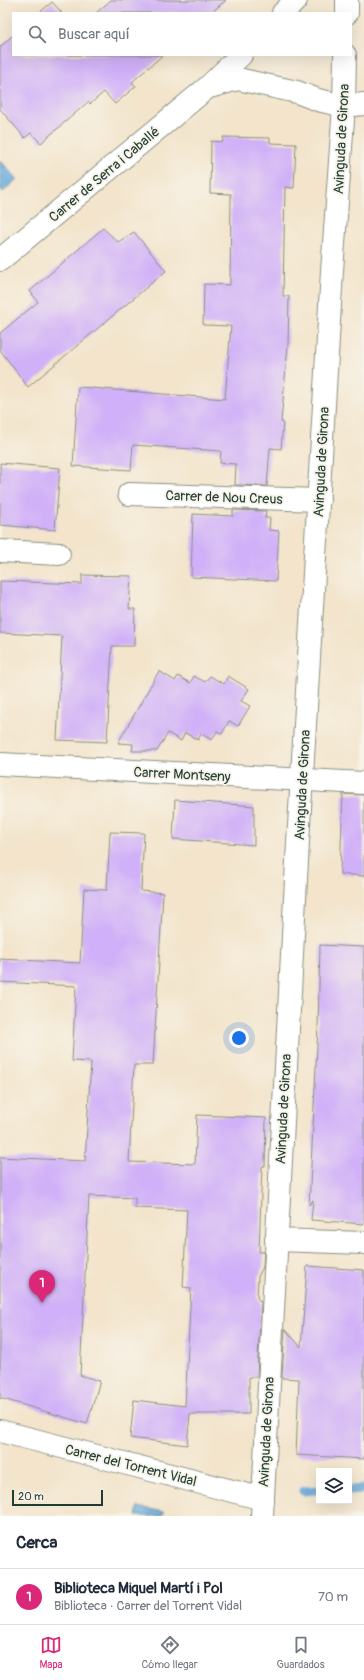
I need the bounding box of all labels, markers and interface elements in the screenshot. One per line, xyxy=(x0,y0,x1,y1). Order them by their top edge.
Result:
search box xyxy=(12,12,352,56)
icon: search xyxy=(26,23,48,45)
text: Buscar aquí xyxy=(58,25,130,44)
street label: Avinguda de Girona xyxy=(330,83,353,195)
street label: Carrer de Serra i Caballé xyxy=(45,123,163,226)
street label: Avinguda de Girona xyxy=(310,406,333,518)
street label: Carrer de Nou Creus xyxy=(165,487,284,508)
street label: Avinguda de Girona xyxy=(291,729,314,841)
street label: Carrer Montseny xyxy=(133,763,231,786)
your location xyxy=(229,1028,249,1048)
street label: Avinguda de Girona xyxy=(272,1053,295,1165)
pin: 1 xyxy=(29,1270,55,1303)
street label: Avinguda de Girona xyxy=(255,1376,278,1488)
street label: Carrer del Torrent Vidal xyxy=(63,1441,198,1490)
map controls xyxy=(316,1468,352,1504)
button: layers xyxy=(316,1468,352,1504)
scale bar xyxy=(12,1488,103,1507)
text: 20 m xyxy=(18,1490,44,1503)
text: Cerca xyxy=(16,1532,57,1553)
text: Biblioteca Miquel Martí i Pol xyxy=(54,1579,223,1598)
text: 1 xyxy=(26,1589,32,1605)
text: 70 m xyxy=(318,1589,348,1605)
text: Biblioteca · Carrer del Torrent Vidal xyxy=(54,1598,242,1614)
tab: Mapa xyxy=(39,1634,63,1671)
tab: Cómo llegar xyxy=(142,1634,198,1671)
tab: Guardados xyxy=(276,1634,325,1671)

